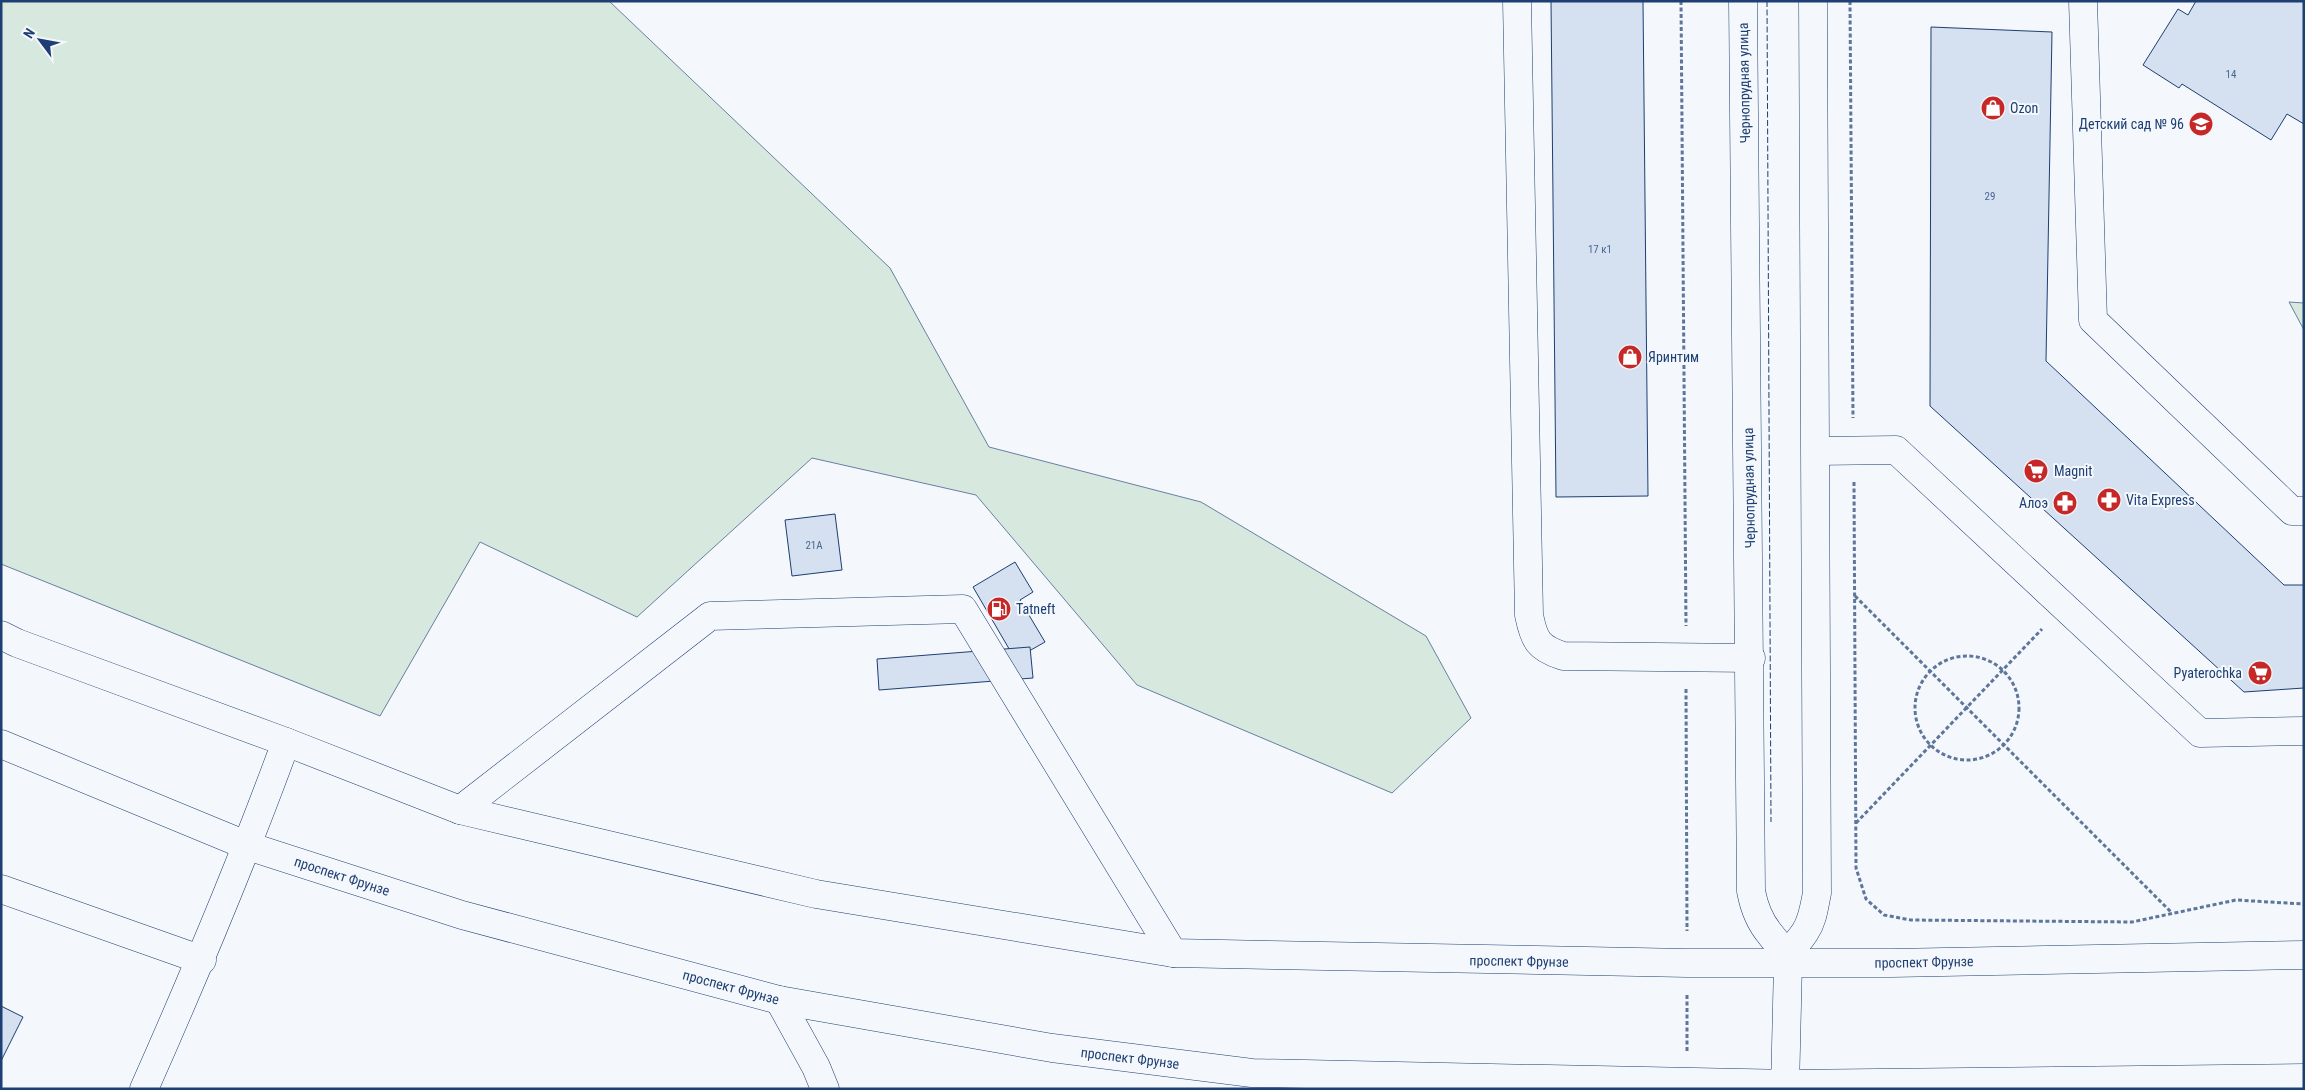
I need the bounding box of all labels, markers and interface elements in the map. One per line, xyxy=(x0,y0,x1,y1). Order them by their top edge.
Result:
north arrow xyxy=(15,15,65,65)
street label: Чернопрудная улица xyxy=(1735,23,1753,143)
text: N xyxy=(20,25,38,41)
house number: 14 xyxy=(2226,68,2237,81)
shop icon: Ozon xyxy=(1980,95,2006,121)
place label: Ozon xyxy=(2010,100,2038,116)
school or university icon: Детский сад № 96 xyxy=(2188,111,2214,137)
place label: Детский сад № 96 xyxy=(2079,116,2184,132)
house number: 29 xyxy=(1985,190,1995,203)
house number: 17 к1 xyxy=(1588,243,1612,256)
shop icon: Яринтим xyxy=(1617,344,1643,370)
place label: Яринтим xyxy=(1648,349,1699,365)
street label: Чернопрудная улица xyxy=(1740,428,1758,548)
supermarket icon: Magnit xyxy=(2023,458,2049,484)
place label: Magnit xyxy=(2054,463,2092,479)
pharmacy icon: Vita Express xyxy=(2096,487,2122,513)
pharmacy icon: Алоэ xyxy=(2052,490,2078,516)
place label: Vita Express xyxy=(2126,492,2195,508)
place label: Алоэ xyxy=(2019,495,2048,511)
house number: 21А xyxy=(805,539,823,552)
fuel station icon: Tatneft xyxy=(986,596,1012,622)
place label: Tatneft xyxy=(1016,601,1055,617)
supermarket icon: Pyaterochka xyxy=(2247,660,2273,686)
place label: Pyaterochka xyxy=(2174,665,2242,681)
street label: проспект Фрунзе xyxy=(292,853,392,899)
street label: проспект Фрунзе xyxy=(1469,952,1569,970)
street label: проспект Фрунзе xyxy=(1874,953,1974,971)
street label: проспект Фрунзе xyxy=(681,966,781,1008)
street label: проспект Фрунзе xyxy=(1080,1044,1181,1072)

